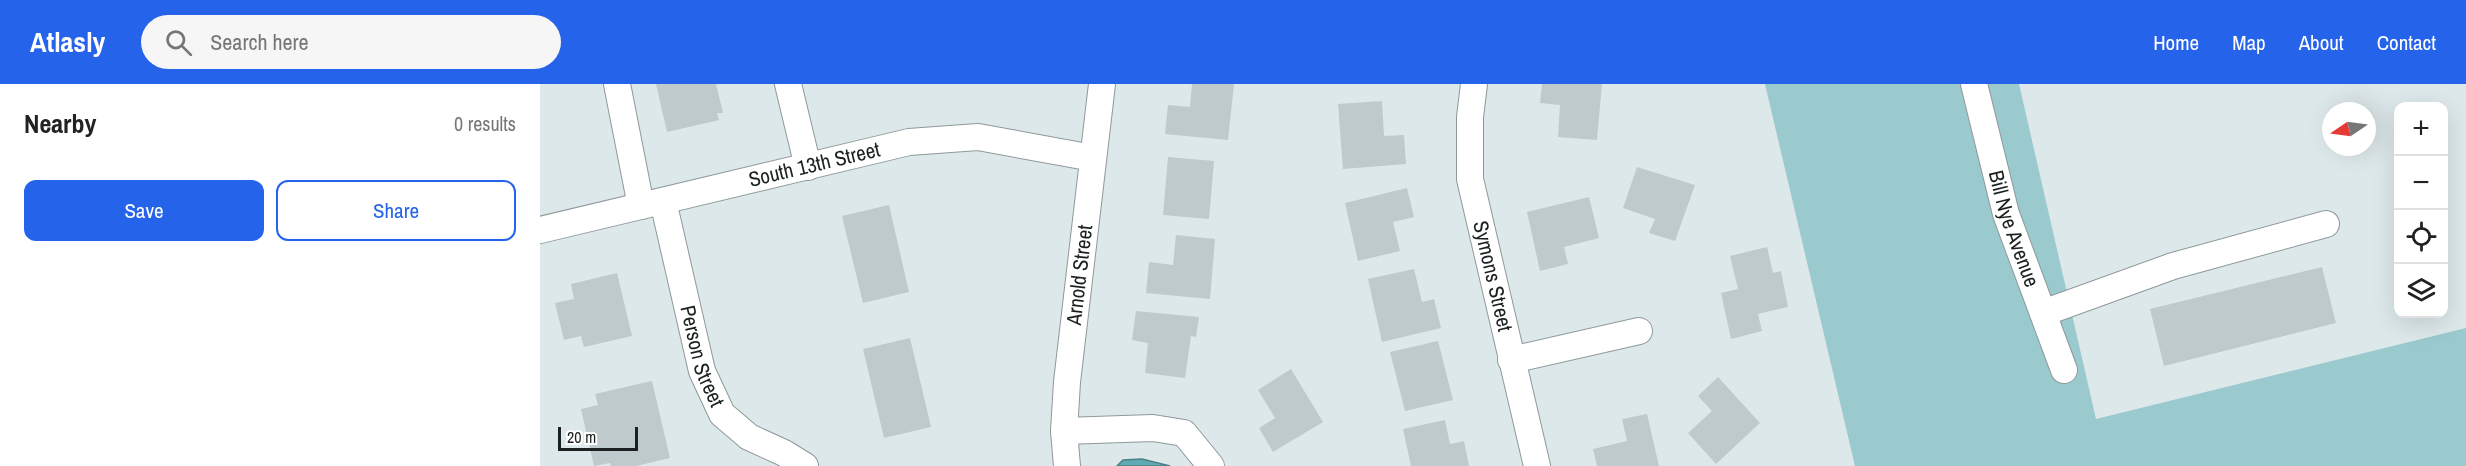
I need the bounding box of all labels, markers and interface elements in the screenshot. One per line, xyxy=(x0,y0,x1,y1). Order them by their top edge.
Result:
search box xyxy=(141,15,561,69)
text: Atlasly xyxy=(30,23,105,61)
icon: search xyxy=(162,26,195,59)
text: Search here xyxy=(210,27,309,57)
text: Home xyxy=(2153,28,2199,57)
text: Map xyxy=(2232,28,2266,57)
text: About xyxy=(2299,28,2344,57)
text: Contact xyxy=(2377,28,2436,57)
north arrow xyxy=(2322,102,2376,156)
map controls xyxy=(2394,102,2448,318)
button: + xyxy=(2394,102,2448,156)
text: Nearby xyxy=(24,106,96,141)
text: 0 results xyxy=(454,110,516,137)
street label: South 13th Street xyxy=(746,134,883,194)
button: − xyxy=(2394,156,2448,210)
street label: Bill Nye Avenue xyxy=(1982,167,2047,291)
button: Save xyxy=(24,180,264,241)
button: Share xyxy=(276,180,516,241)
button: locate xyxy=(2394,210,2448,264)
street label: Symons Street xyxy=(1466,218,1520,335)
street label: Arnold Street xyxy=(1059,223,1099,328)
button: layers xyxy=(2394,264,2448,318)
street label: Person Street xyxy=(673,302,732,412)
scale bar xyxy=(558,424,638,452)
text: 20 m xyxy=(567,426,596,448)

